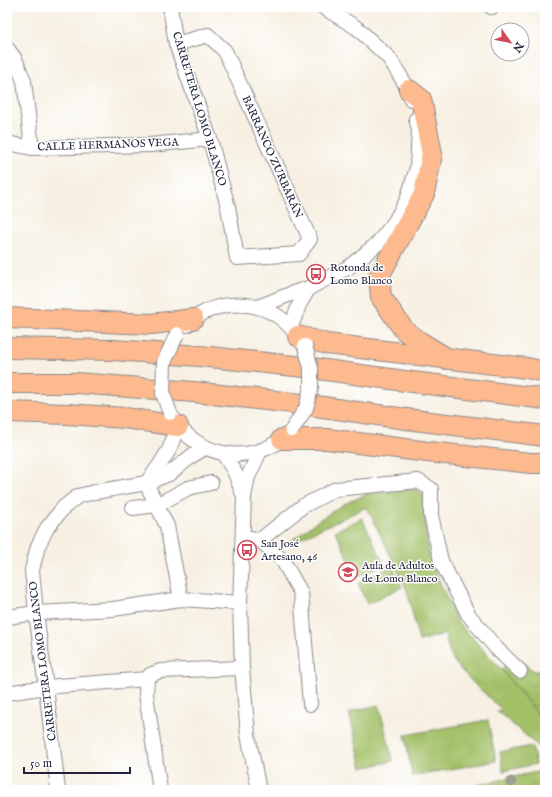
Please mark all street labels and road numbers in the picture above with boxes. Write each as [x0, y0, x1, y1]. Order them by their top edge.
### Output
street label: CARRETERA LOMO BLANCO [169, 30, 229, 188]
street label: BARRANCO ZURBARÁN [239, 93, 306, 221]
street label: CALLE HERMANOS VEGA [37, 136, 180, 154]
street label: CARRETERA LOMO BLANCO [26, 580, 60, 742]

